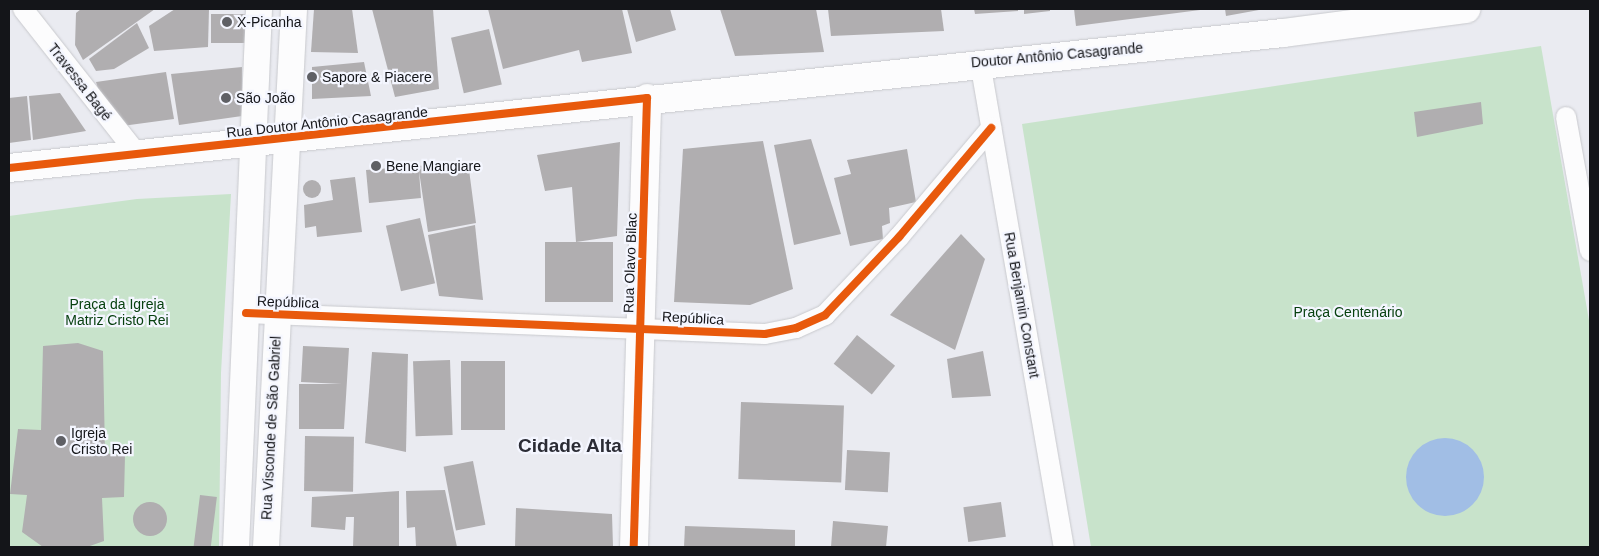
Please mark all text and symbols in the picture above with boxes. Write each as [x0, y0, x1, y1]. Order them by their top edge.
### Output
place label: X-Picanha [237, 14, 302, 30]
marker: X-Picanha [221, 16, 233, 28]
street label: Doutor Antônio Casagrande [970, 39, 1144, 71]
street label: Travessa Bagé [45, 40, 115, 124]
place label: Sapore & Piacere [322, 69, 432, 85]
marker: Sapore & Piacere [306, 71, 318, 83]
place label: São João [236, 90, 295, 106]
marker: São João [220, 92, 232, 104]
street label: Rua Doutor Antônio Casagrande [225, 103, 429, 141]
place label: Bene Mangiare [386, 158, 481, 174]
marker: Bene Mangiare [370, 160, 382, 172]
street label: Rua Olavo Bilac [620, 213, 640, 313]
street label: Rua Benjamin Constant [1001, 231, 1043, 379]
street label: República [257, 293, 319, 311]
park label: Praça da Igreja Matriz Cristo Rei [65, 296, 169, 328]
park label: Praça Centenário [1294, 304, 1402, 320]
street label: República [661, 308, 725, 328]
street label: Rua Visconde de São Gabriel [258, 336, 284, 520]
place label: Igreja Cristo Rei [71, 425, 132, 458]
marker: Igreja Cristo Rei [55, 435, 67, 447]
district label: Cidade Alta [518, 435, 622, 457]

